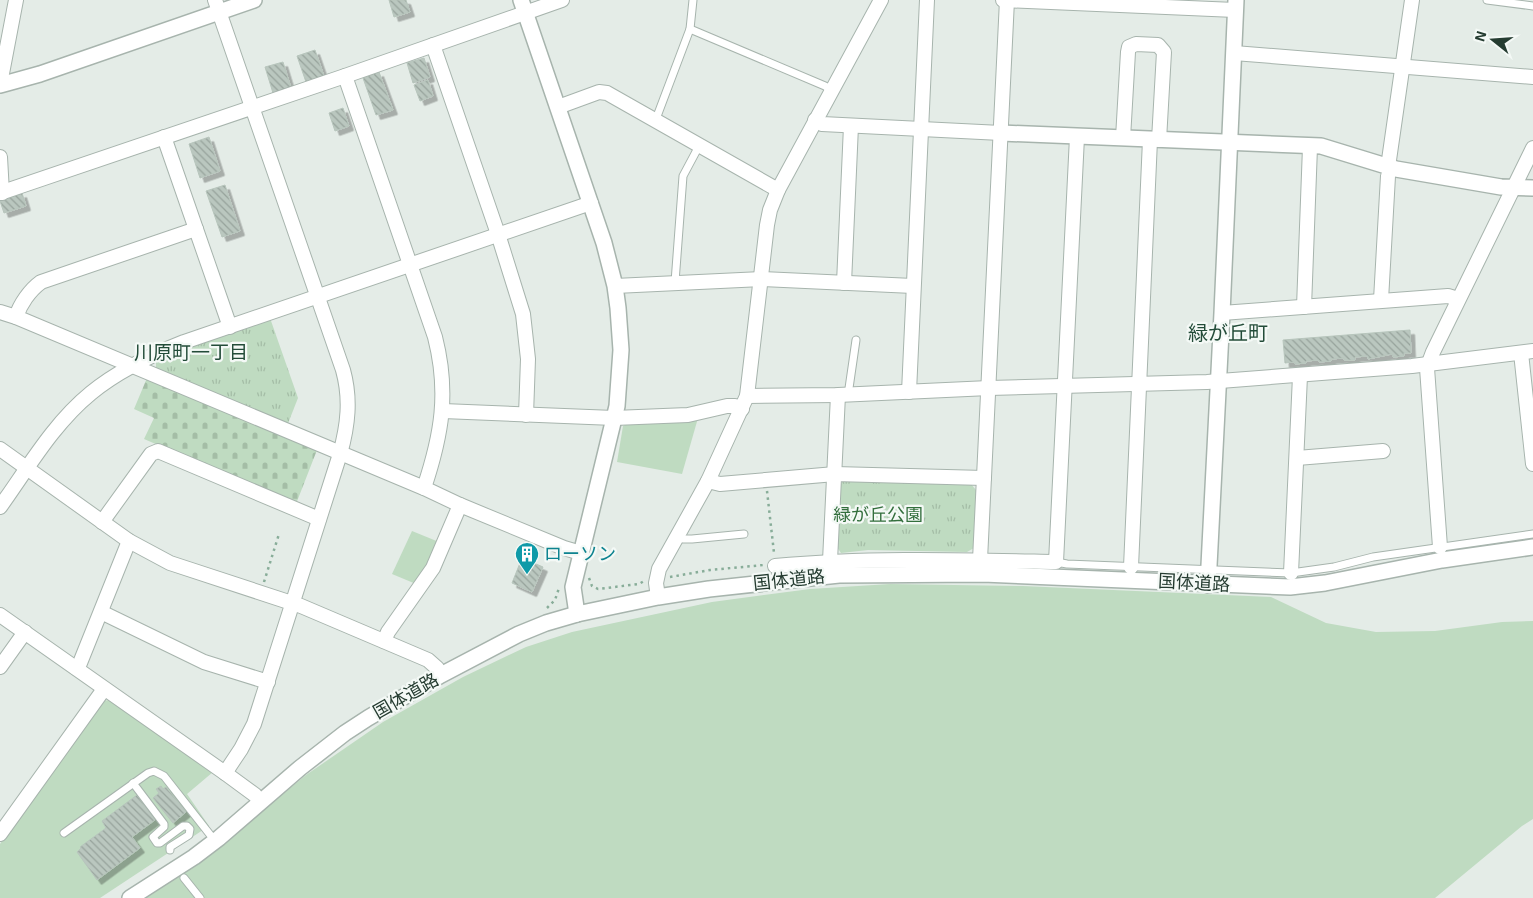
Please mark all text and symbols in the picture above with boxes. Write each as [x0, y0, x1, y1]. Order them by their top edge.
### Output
north arrow [1468, 15, 1518, 65]
text: N [1470, 29, 1490, 43]
district label: 緑が丘町 [1188, 320, 1268, 344]
district label: 川原町一丁目 [134, 340, 248, 363]
park label: 緑が丘公園 [833, 503, 923, 525]
building icon: ローソン [514, 541, 540, 575]
place label: ローソン [544, 542, 616, 564]
street label: 国体道路 [752, 564, 826, 594]
street label: 国体道路 [1158, 569, 1231, 595]
street label: 国体道路 [369, 668, 442, 723]

